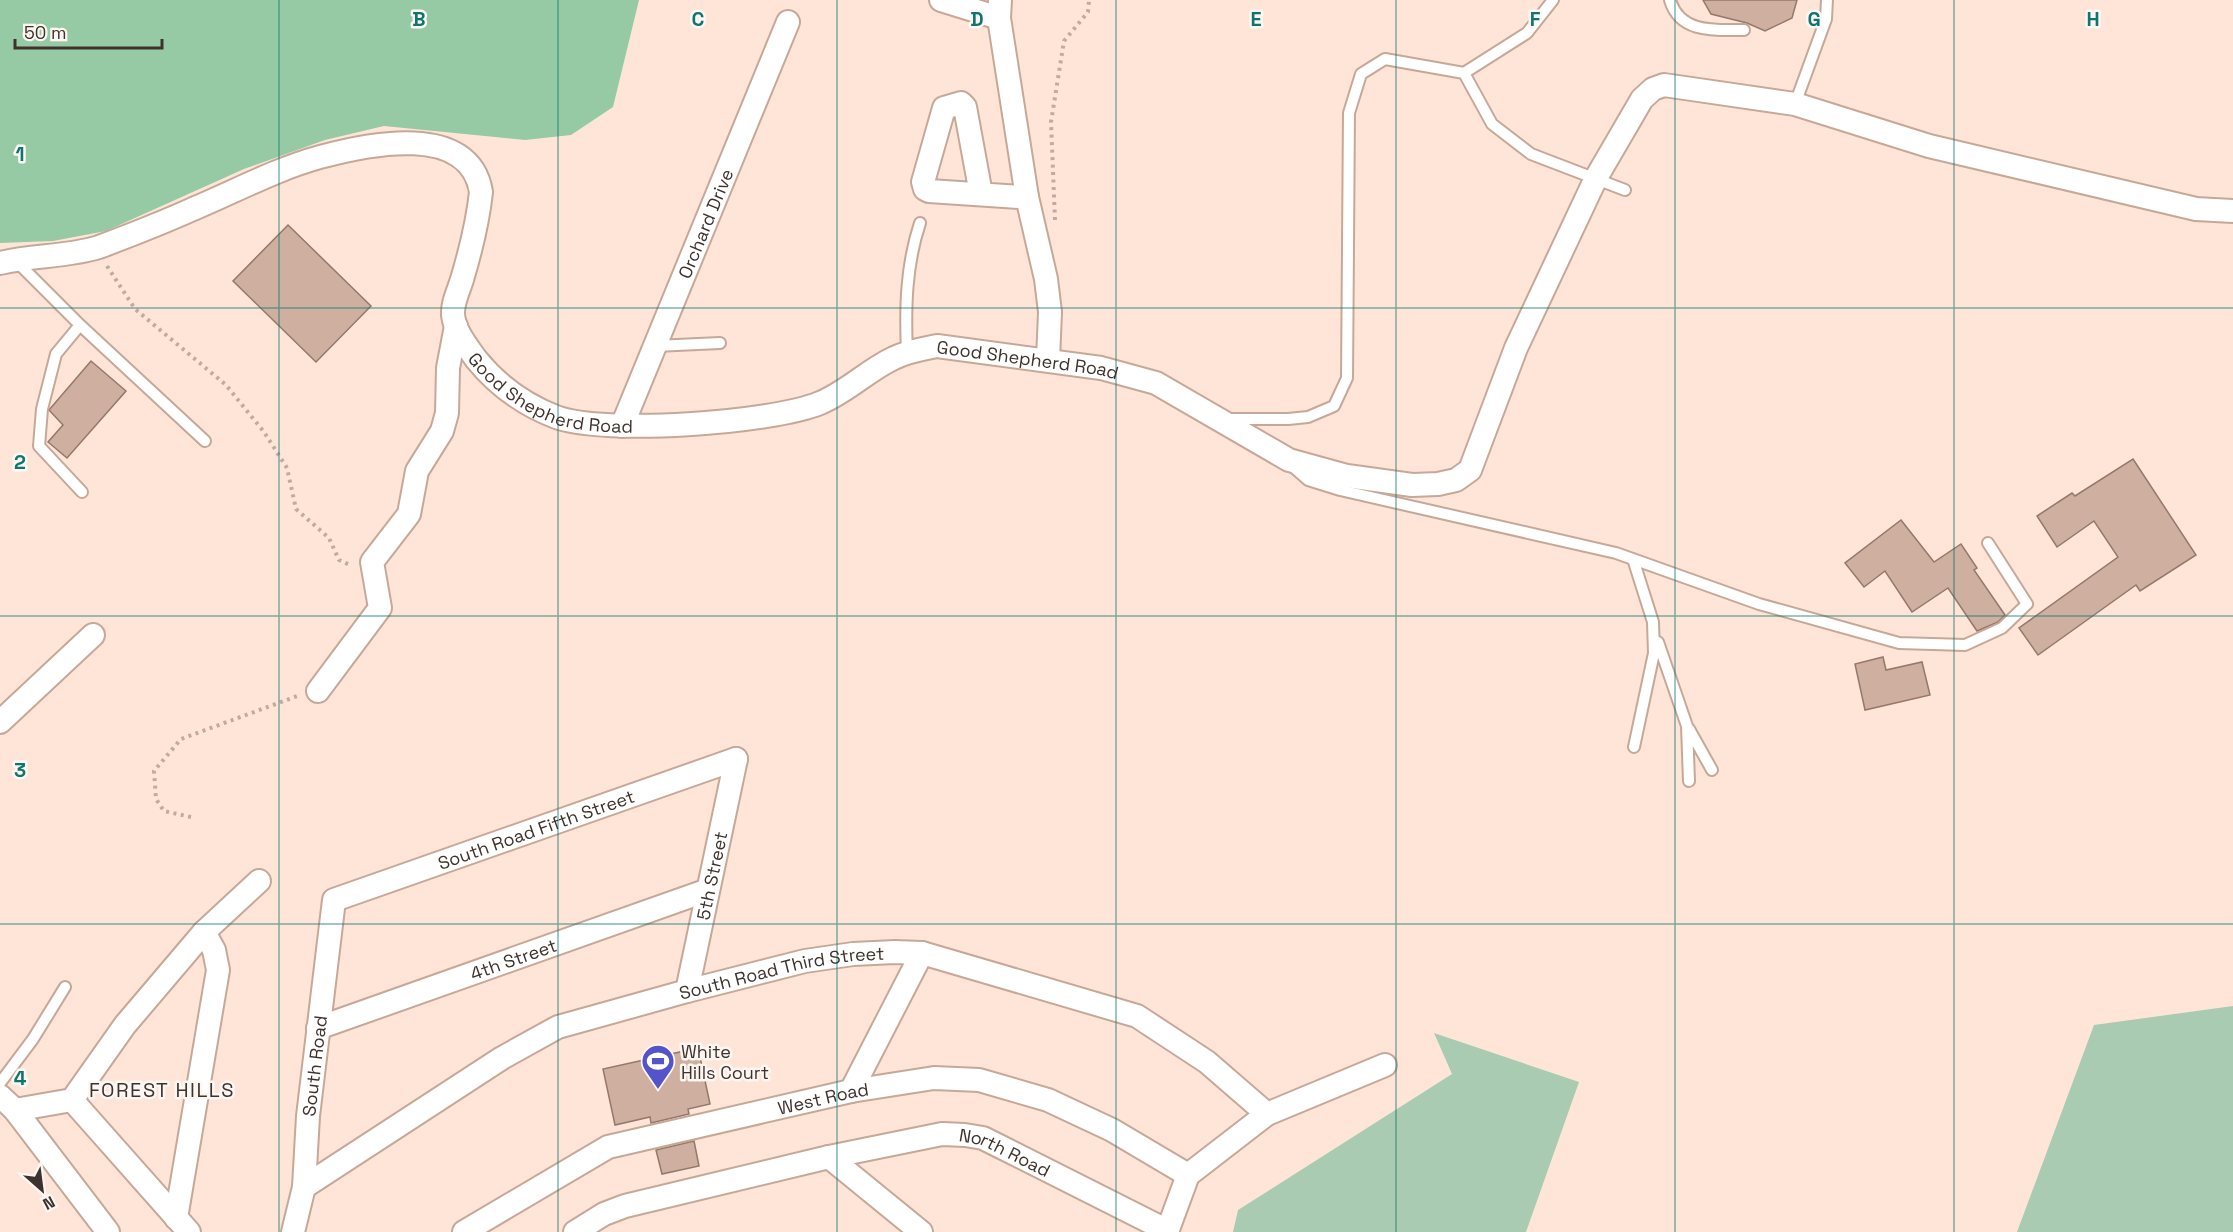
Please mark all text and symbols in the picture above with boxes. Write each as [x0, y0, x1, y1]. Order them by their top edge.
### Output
text: B [412, 6, 426, 32]
text: C [692, 6, 705, 32]
text: D [970, 6, 984, 32]
text: E [1250, 6, 1262, 32]
text: F [1530, 6, 1541, 32]
text: G [1807, 6, 1821, 32]
text: H [2086, 6, 2100, 32]
scale bar [15, 12, 162, 50]
text: 50 m [24, 21, 66, 44]
text: 1 [15, 141, 25, 167]
street label: Orchard Drive [672, 165, 738, 282]
street label: Good Shepherd Road [936, 335, 1121, 384]
street label: Good Shepherd Road [464, 347, 633, 437]
text: 2 [14, 449, 26, 475]
text: 3 [14, 757, 26, 783]
street label: South Road Fifth Street [435, 784, 637, 874]
street label: 5th Street [691, 829, 732, 922]
street label: 4th Street [467, 933, 560, 985]
street label: South Road Third Street [676, 941, 885, 1004]
street label: South Road [297, 1014, 332, 1117]
place label: White Hills Court [681, 1040, 769, 1084]
sports icon: White Hills Court [640, 1043, 676, 1090]
text: 4 [14, 1065, 27, 1091]
district label: FOREST HILLS [89, 1077, 235, 1103]
street label: West Road [775, 1077, 870, 1119]
street label: North Road [957, 1123, 1054, 1181]
north arrow [12, 1160, 72, 1220]
text: N [39, 1191, 58, 1215]

